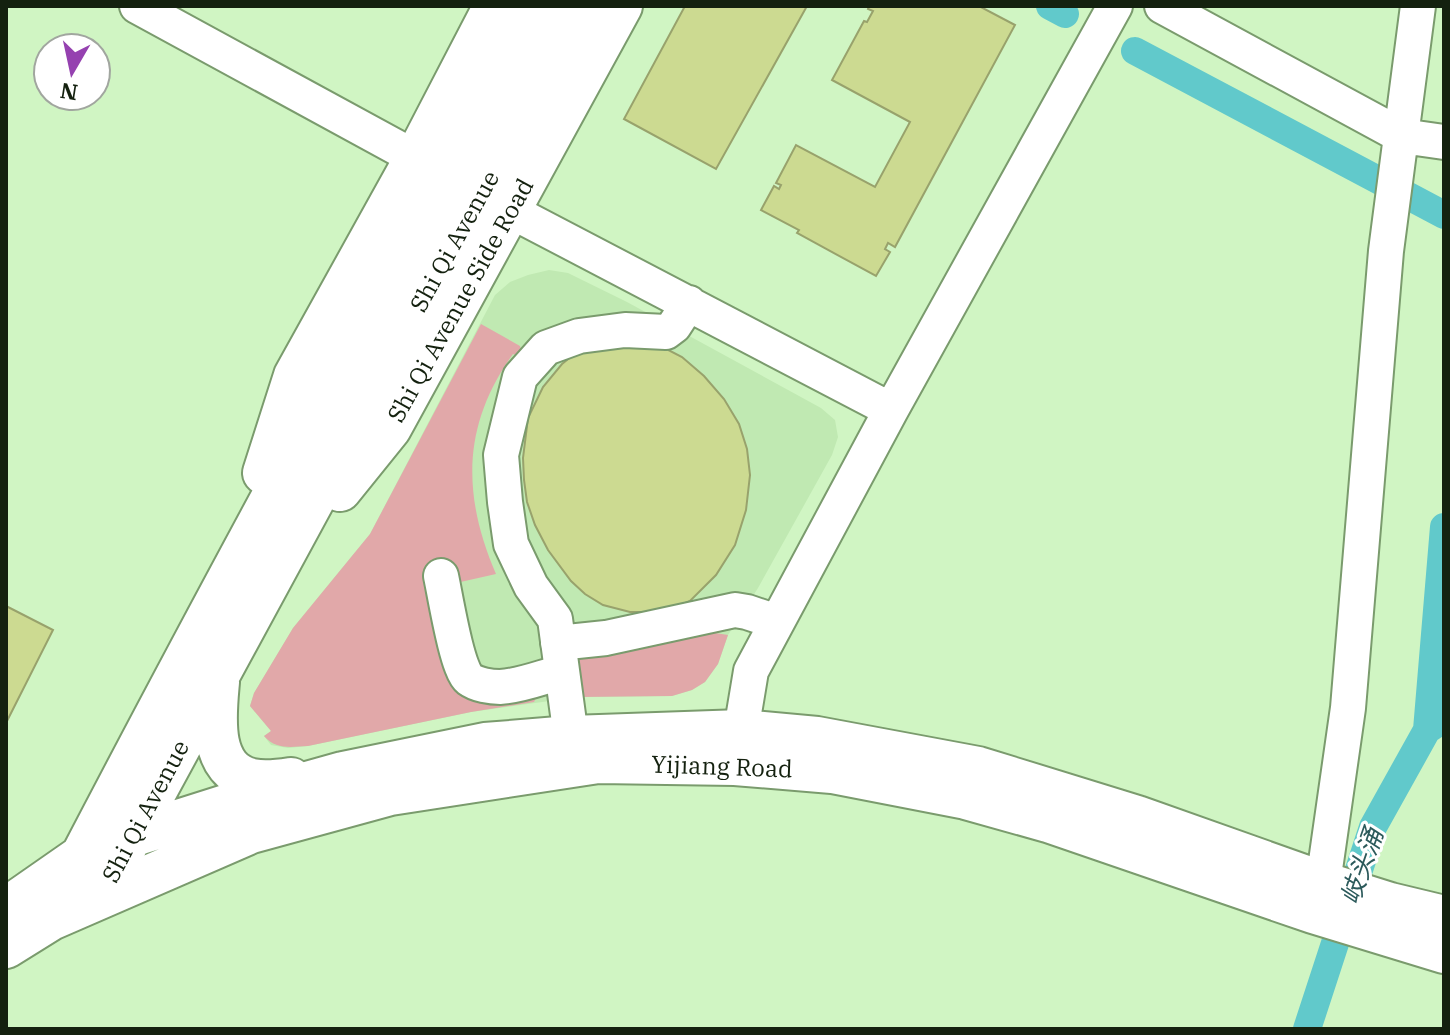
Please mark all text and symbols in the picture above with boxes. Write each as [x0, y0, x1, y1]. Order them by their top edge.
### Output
north arrow [32, 32, 112, 112]
text: N [58, 77, 80, 108]
street label: Shi Qi Avenue [402, 165, 506, 317]
street label: Shi Qi Avenue Side Road [379, 172, 541, 428]
street label: Shi Qi Avenue [94, 734, 196, 888]
street label: Yijiang Road [651, 748, 793, 784]
water label: 岐头涌 [1332, 821, 1391, 908]

